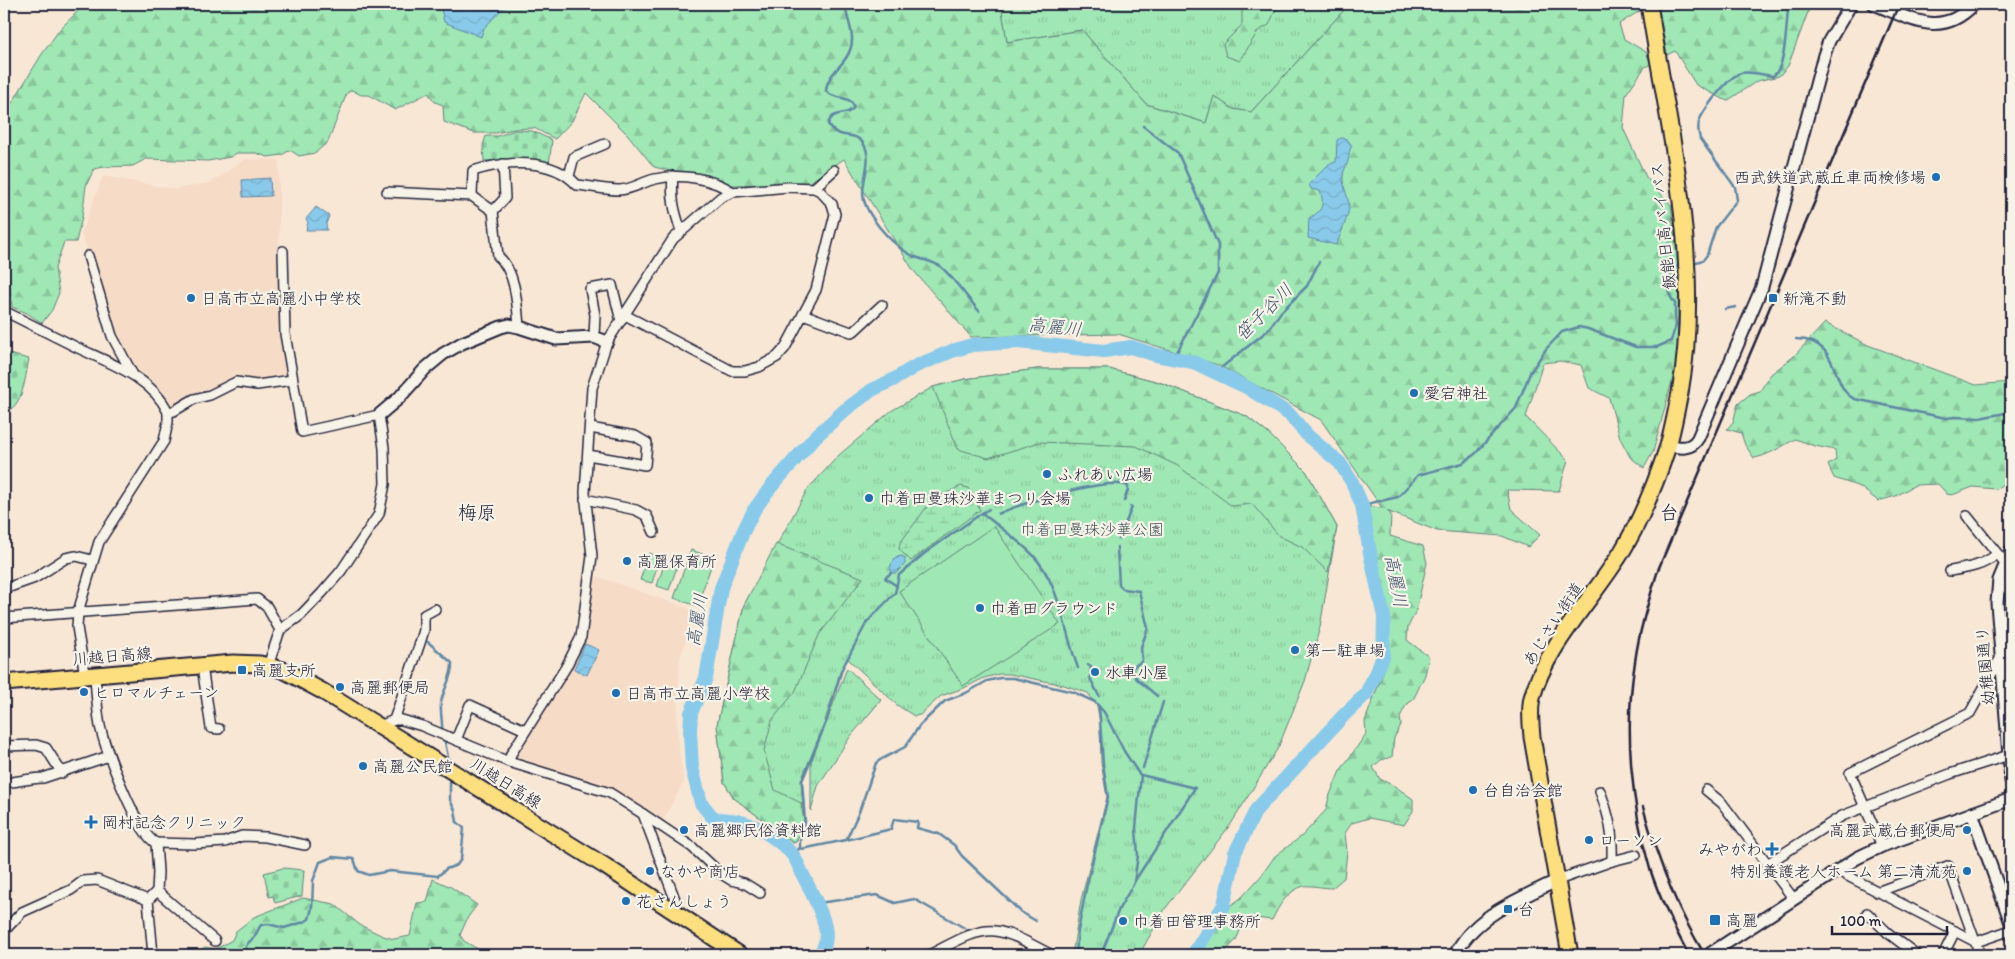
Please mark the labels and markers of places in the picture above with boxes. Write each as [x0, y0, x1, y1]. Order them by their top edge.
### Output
place label: 西武鉄道武蔵丘車両検修場 [1734, 168, 1926, 187]
marker: 西武鉄道武蔵丘車両検修場 [1930, 171, 1942, 183]
place label: 日高市立高麗小中学校 [201, 289, 361, 308]
place label: 新滝不動 [1783, 289, 1847, 308]
marker: 日高市立高麗小中学校 [185, 292, 197, 304]
marker: 新滝不動 [1767, 292, 1779, 304]
place label: 愛宕神社 [1424, 384, 1488, 403]
marker: 愛宕神社 [1408, 387, 1420, 399]
place label: ふれあい広場 [1057, 465, 1153, 484]
marker: ふれあい広場 [1041, 468, 1053, 480]
place label: 巾着田曼珠沙華まつり会場 [879, 489, 1071, 508]
marker: 巾着田曼珠沙華まつり会場 [863, 492, 875, 504]
place label: 高麗保育所 [637, 552, 717, 571]
marker: 高麗保育所 [621, 555, 633, 567]
place label: 巾着田グラウンド [990, 599, 1118, 618]
marker: 巾着田グラウンド [974, 602, 986, 614]
place label: 第一駐車場 [1305, 641, 1385, 660]
marker: 第一駐車場 [1289, 644, 1301, 656]
place label: 高麗支所 [252, 661, 316, 680]
place label: 水車小屋 [1105, 663, 1169, 682]
marker: 高麗支所 [236, 664, 248, 676]
marker: 水車小屋 [1089, 666, 1101, 678]
place label: 高麗郵便局 [350, 678, 430, 697]
marker: 高麗郵便局 [334, 681, 346, 693]
place label: ヒロマルチェーン [94, 683, 219, 702]
place label: 日高市立高麗小学校 [626, 684, 770, 703]
marker: ヒロマルチェーン [78, 686, 90, 698]
marker: 日高市立高麗小学校 [610, 687, 622, 699]
place label: 高麗公民館 [373, 757, 453, 776]
marker: 高麗公民館 [357, 760, 369, 772]
place label: 台自治会館 [1483, 781, 1563, 800]
marker: 台自治会館 [1467, 784, 1479, 796]
place label: 岡村記念クリニック [102, 813, 246, 832]
marker: 岡村記念クリニック [84, 815, 98, 829]
place label: 高麗郷民俗資料館 [694, 821, 822, 840]
place label: 高麗武蔵台郵便局 [1829, 821, 1957, 840]
marker: 高麗郷民俗資料館 [678, 824, 690, 836]
marker: 高麗武蔵台郵便局 [1961, 824, 1973, 836]
place label: ローソン [1599, 831, 1663, 850]
marker: ローソン [1583, 834, 1595, 846]
place label: みやがわ [1698, 840, 1762, 859]
marker: みやがわ [1766, 843, 1778, 855]
place label: なかや商店 [660, 862, 740, 881]
place label: 特別養護老人ホーム 第二清流苑 [1730, 862, 1957, 881]
marker: なかや商店 [644, 865, 656, 877]
marker: 特別養護老人ホーム 第二清流苑 [1961, 865, 1973, 877]
place label: 花さんしょう [636, 892, 732, 911]
marker: 花さんしょう [620, 895, 632, 907]
place label: 台 [1518, 900, 1534, 919]
marker: 台 [1502, 903, 1514, 915]
place label: 高麗 [1726, 911, 1758, 930]
place label: 巾着田管理事務所 [1133, 912, 1261, 931]
marker: 高麗 [1708, 913, 1722, 927]
marker: 巾着田管理事務所 [1117, 915, 1129, 927]

